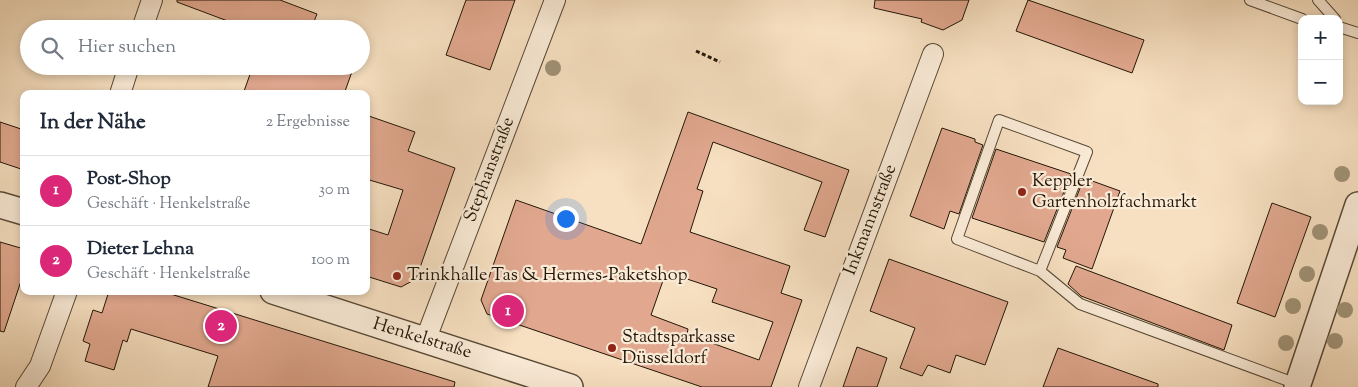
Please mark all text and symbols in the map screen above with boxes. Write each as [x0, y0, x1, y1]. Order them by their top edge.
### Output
map controls [1298, 15, 1343, 105]
button: + [1298, 15, 1343, 60]
search box [20, 20, 370, 75]
icon: search [38, 34, 66, 62]
text: Hier suchen [78, 34, 176, 61]
button: − [1298, 60, 1343, 105]
text: In der Nähe [40, 108, 146, 138]
text: 2 Ergebnisse [266, 111, 350, 134]
street label: Stephanstraße [458, 114, 522, 226]
street label: Inkmannstraße [838, 161, 904, 279]
text: Post-Shop [87, 166, 171, 193]
place label: Keppler Gartenholzfachmarkt [1032, 169, 1197, 216]
text: 1 [53, 179, 59, 202]
text: 30 m [319, 179, 350, 202]
marker: Keppler Gartenholzfachmarkt [1016, 186, 1028, 198]
text: Geschäft · Henkelstraße [87, 193, 250, 216]
your location [553, 206, 579, 232]
text: Dieter Lehna [87, 236, 194, 263]
text: 2 [52, 249, 60, 272]
text: 100 m [311, 249, 350, 272]
text: Geschäft · Henkelstraße [87, 263, 250, 286]
place label: Trinkhalle Tas & Hermes-Paketshop [407, 263, 687, 289]
marker: Trinkhalle Tas & Hermes-Paketshop [391, 270, 403, 282]
pin: 1 [492, 292, 524, 330]
pin: 2 [205, 307, 237, 345]
street label: Henkelstraße [369, 312, 475, 366]
place label: Stadtsparkasse Düsseldorf [622, 325, 736, 372]
marker: Stadtsparkasse Düsseldorf [606, 342, 618, 354]

